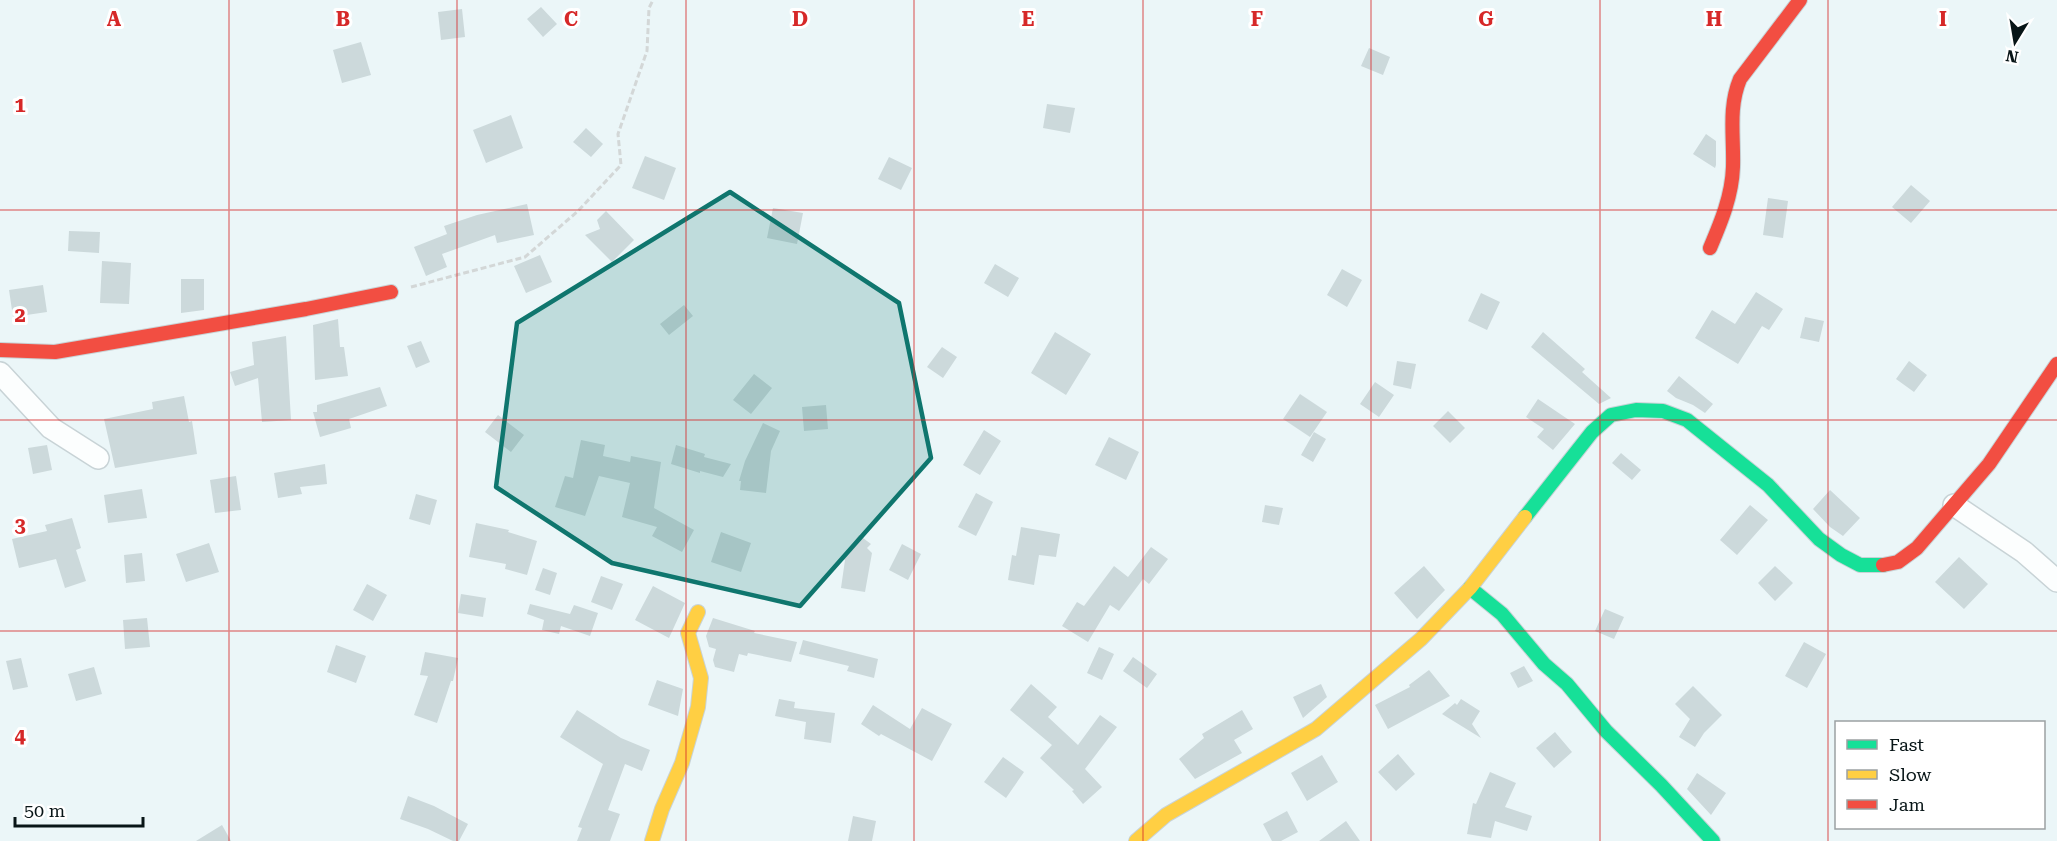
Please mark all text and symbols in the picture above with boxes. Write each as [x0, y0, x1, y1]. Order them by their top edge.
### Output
text: A [107, 7, 122, 31]
text: B [336, 7, 350, 31]
text: C [564, 7, 578, 31]
text: D [792, 7, 808, 31]
text: E [1022, 7, 1035, 31]
text: F [1251, 7, 1263, 31]
text: G [1478, 7, 1494, 31]
text: H [1706, 7, 1722, 31]
text: I [1939, 7, 1947, 31]
north arrow [1985, 12, 2045, 72]
text: N [2004, 46, 2020, 67]
text: 1 [14, 93, 26, 117]
text: 2 [14, 303, 26, 327]
text: 3 [14, 513, 26, 537]
legend [1835, 721, 2045, 829]
text: 4 [14, 724, 26, 748]
text: Fast [1889, 734, 1924, 755]
text: Slow [1889, 764, 1931, 785]
scale bar [15, 790, 142, 828]
text: Jam [1889, 794, 1925, 815]
text: 50 m [24, 800, 65, 821]

